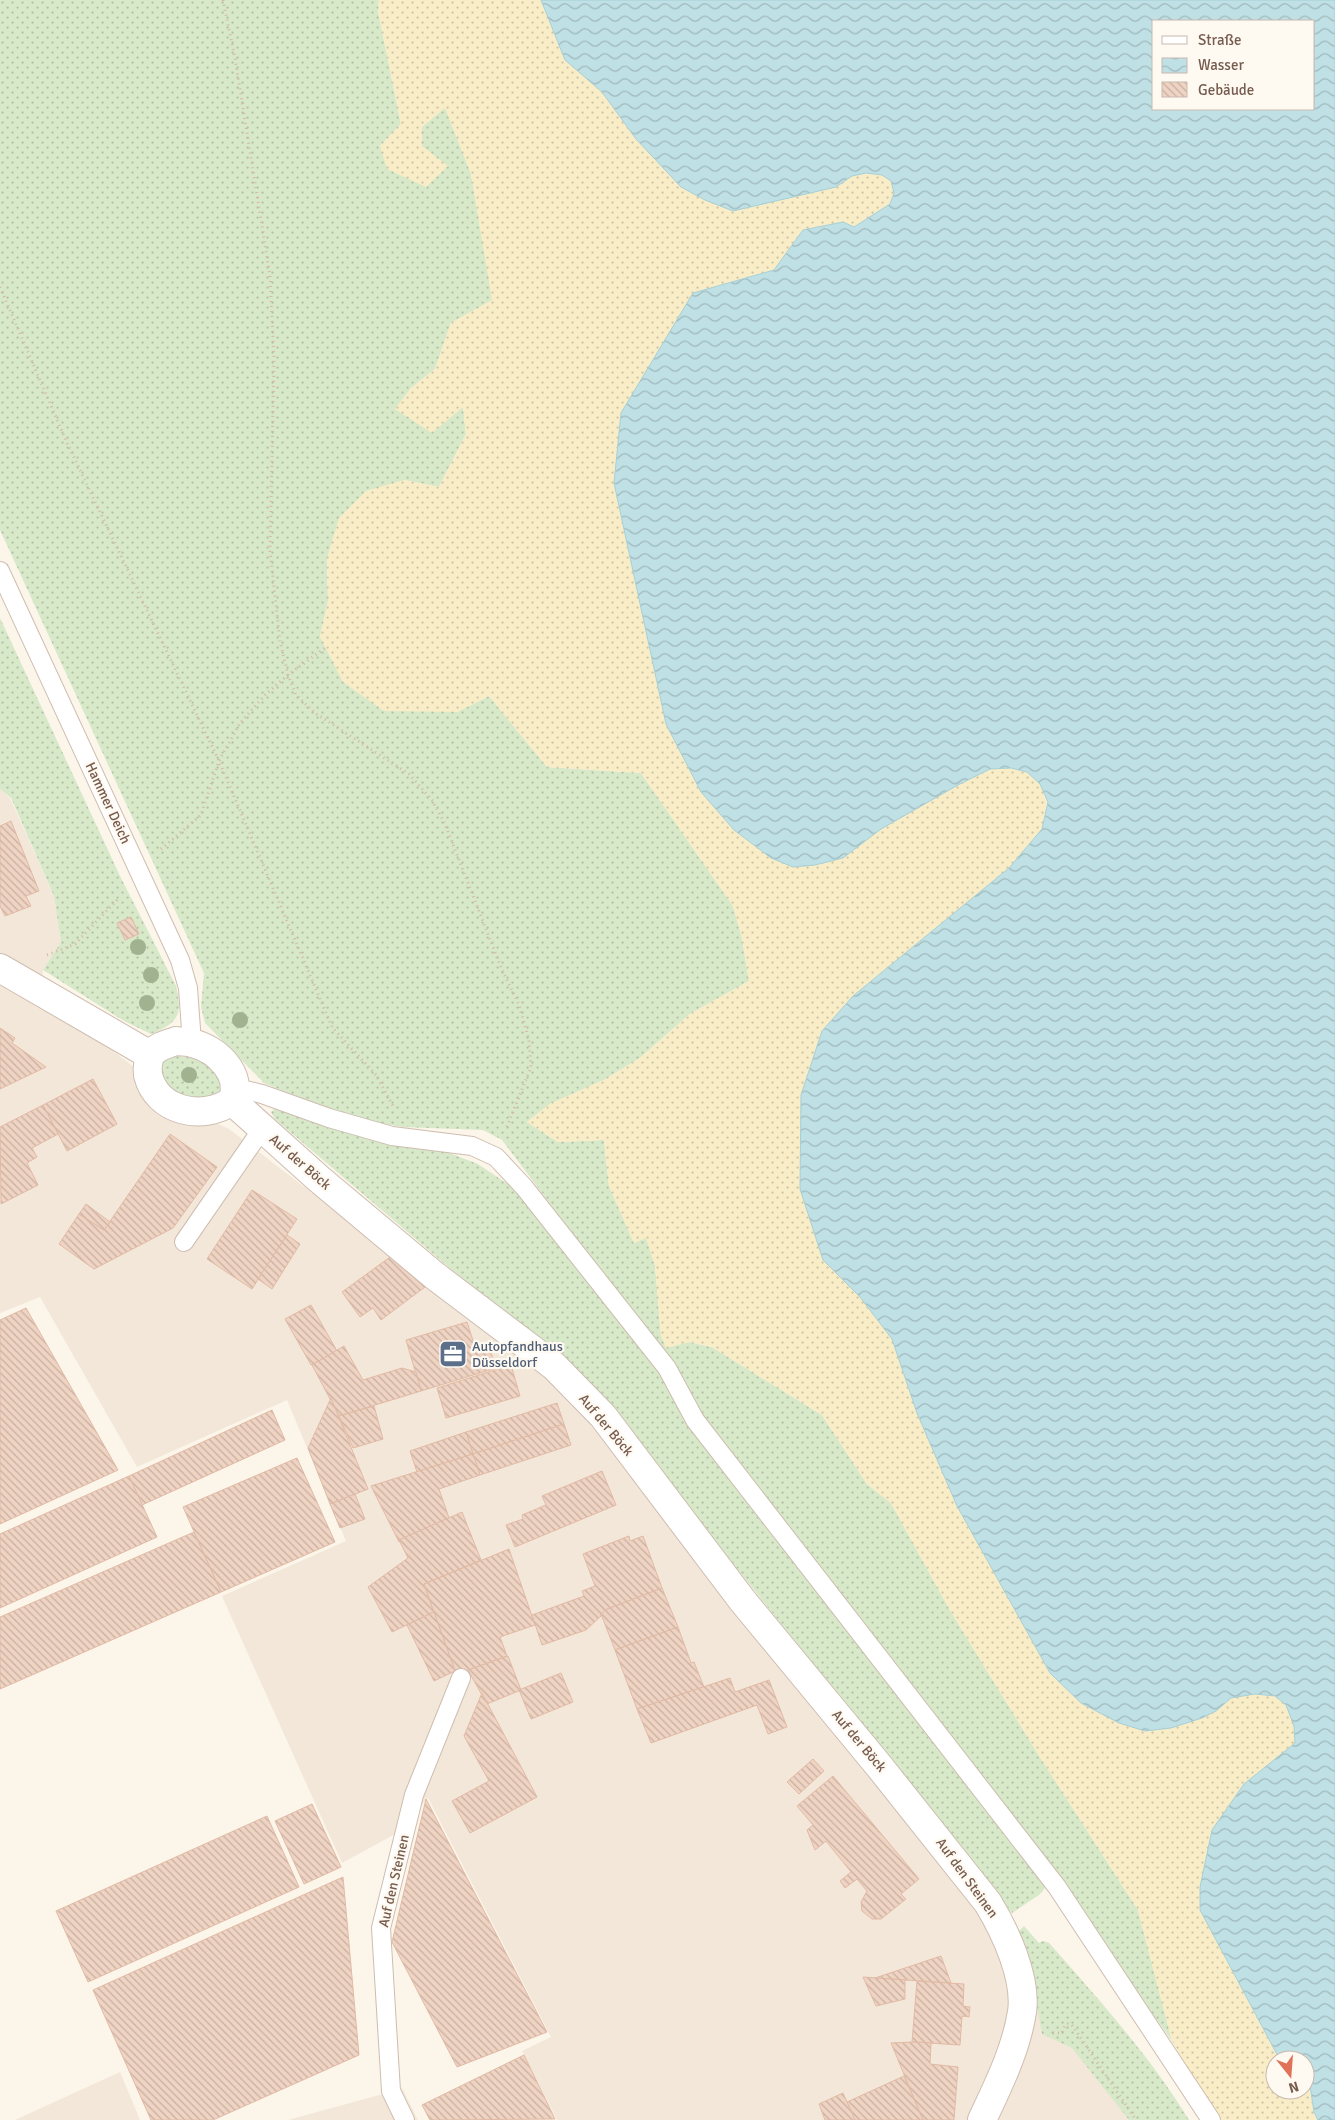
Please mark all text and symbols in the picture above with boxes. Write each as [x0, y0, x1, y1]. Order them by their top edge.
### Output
legend [1152, 20, 1315, 110]
text: Straße [1198, 31, 1242, 49]
text: Wasser [1198, 56, 1244, 74]
text: Gebäude [1198, 81, 1254, 99]
street label: Hammer Deich [82, 759, 134, 847]
street label: Auf der Böck [266, 1131, 334, 1193]
place label: Autopfandhaus Düsseldorf [472, 1338, 563, 1371]
office icon: Autopfandhaus Düsseldorf [438, 1339, 468, 1369]
street label: Auf der Böck [575, 1390, 637, 1460]
street label: Auf der Böck [828, 1706, 890, 1776]
street label: Auf den Steinen [375, 1833, 413, 1929]
street label: Auf den Steinen [932, 1835, 1002, 1921]
north arrow [1265, 2050, 1315, 2100]
text: N [1287, 2077, 1301, 2097]

